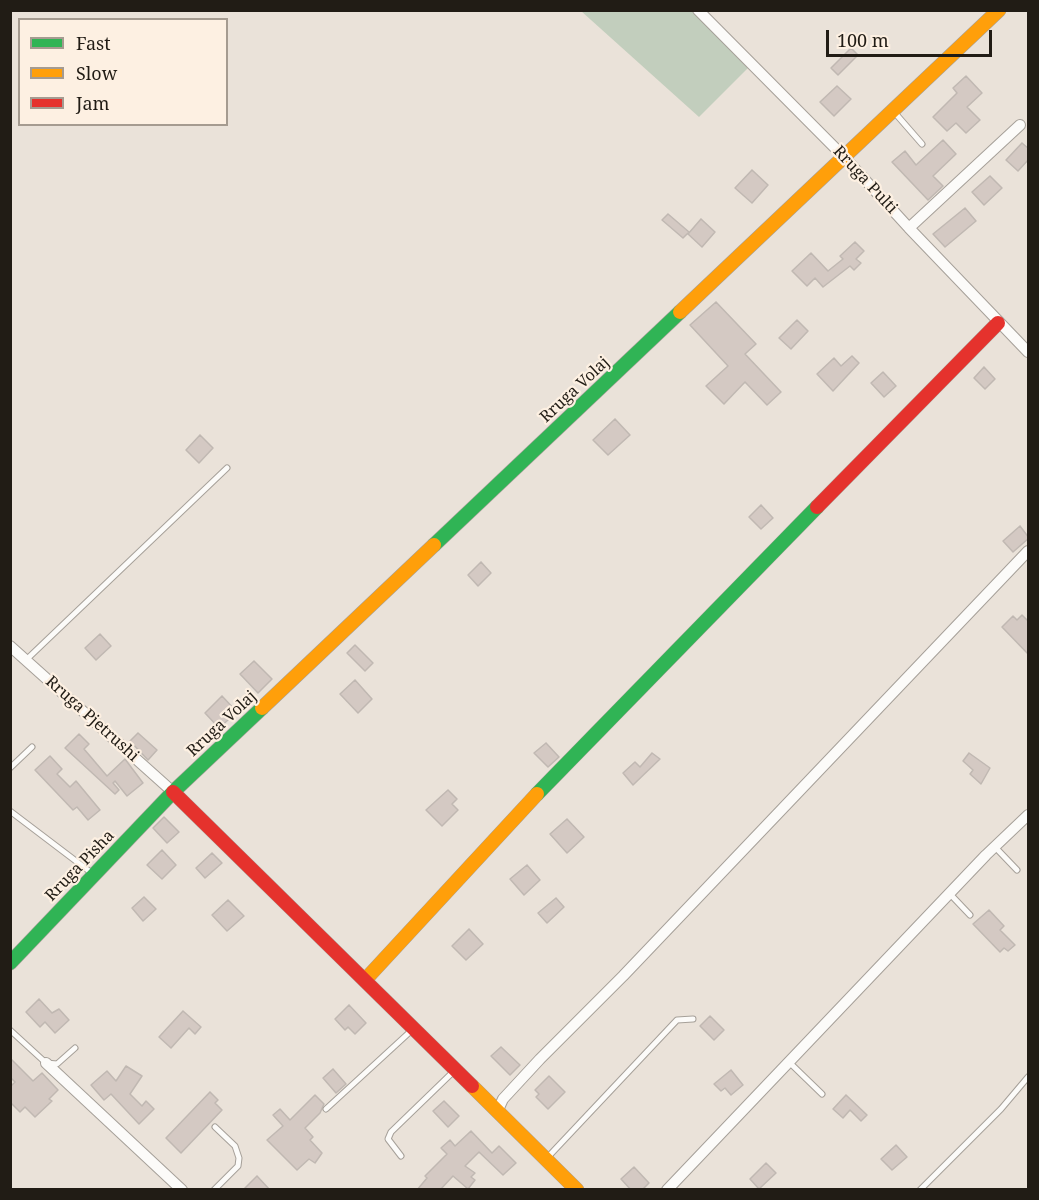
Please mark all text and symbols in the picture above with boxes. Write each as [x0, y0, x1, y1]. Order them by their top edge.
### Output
legend [18, 18, 228, 126]
scale bar [829, 18, 996, 56]
text: 100 m [837, 28, 889, 52]
text: Fast [76, 31, 111, 55]
text: Slow [76, 61, 117, 85]
text: Jam [76, 91, 110, 115]
street label: Rruga Pulti [829, 142, 901, 218]
street label: Rruga Volaj [536, 353, 614, 427]
street label: Rruga Pjetrushi [41, 672, 143, 766]
street label: Rruga Volaj [183, 687, 261, 761]
street label: Rruga Pisha [41, 827, 119, 905]

